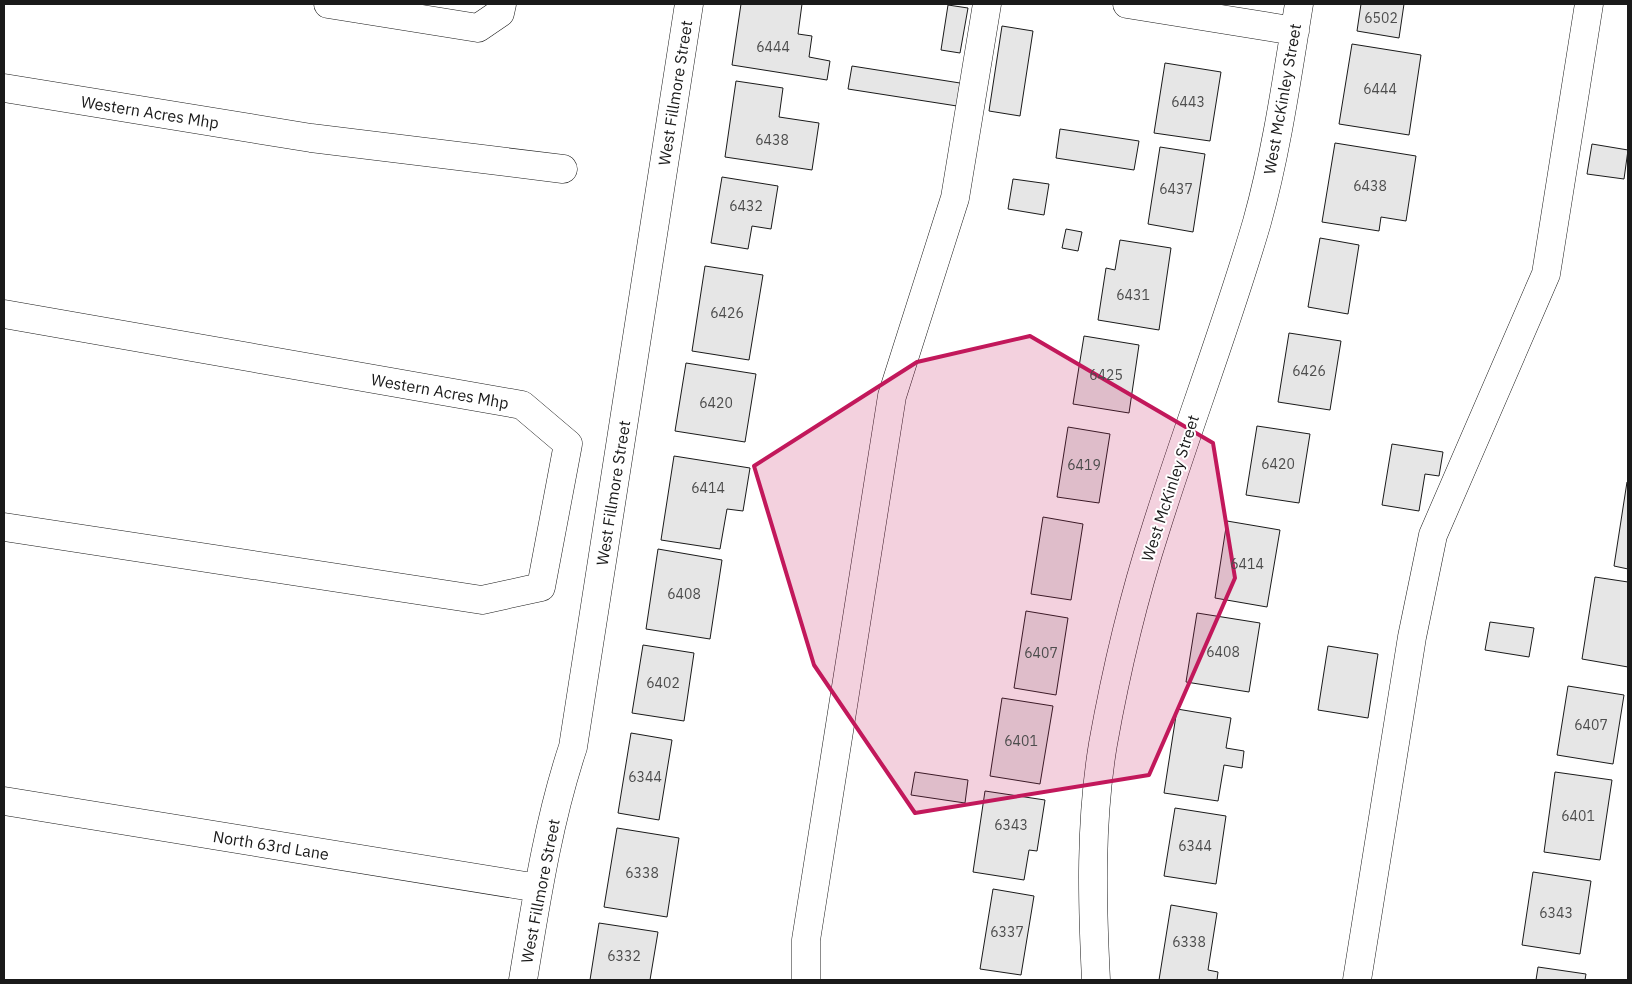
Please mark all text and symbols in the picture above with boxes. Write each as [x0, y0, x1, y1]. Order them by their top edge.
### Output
house number: 6502 [1364, 9, 1398, 27]
street label: West Fillmore Street [654, 19, 696, 167]
street label: West McKinley Street [1259, 22, 1305, 176]
house number: 6444 [756, 38, 790, 56]
house number: 6444 [1363, 80, 1397, 98]
street label: Western Acres Mhp [80, 91, 220, 133]
house number: 6443 [1171, 93, 1205, 111]
house number: 6438 [755, 131, 789, 149]
house number: 6438 [1353, 177, 1387, 195]
house number: 6437 [1159, 180, 1193, 198]
house number: 6432 [729, 197, 763, 215]
house number: 6431 [1116, 286, 1150, 304]
house number: 6426 [710, 304, 744, 322]
house number: 6426 [1292, 362, 1326, 380]
house number: 6425 [1089, 366, 1123, 384]
street label: Western Acres Mhp [370, 369, 510, 413]
house number: 6420 [699, 394, 733, 412]
street label: West McKinley Street [1137, 412, 1203, 564]
street label: West Fillmore Street [592, 419, 634, 567]
house number: 6420 [1261, 455, 1295, 473]
house number: 6419 [1067, 456, 1101, 474]
house number: 6414 [691, 479, 725, 497]
house number: 6414 [1230, 555, 1264, 573]
house number: 6408 [667, 585, 701, 603]
house number: 6408 [1206, 643, 1240, 661]
house number: 6407 [1024, 644, 1058, 662]
house number: 6402 [646, 674, 680, 692]
house number: 6407 [1574, 716, 1608, 734]
house number: 6401 [1004, 732, 1038, 750]
house number: 6344 [628, 768, 662, 786]
house number: 6401 [1561, 807, 1595, 825]
house number: 6343 [994, 816, 1028, 834]
street label: West Fillmore Street [516, 817, 564, 965]
street label: North 63rd Lane [212, 826, 331, 864]
house number: 6344 [1178, 837, 1212, 855]
house number: 6338 [625, 864, 659, 882]
house number: 6343 [1539, 904, 1573, 922]
house number: 6337 [990, 923, 1024, 941]
house number: 6338 [1172, 933, 1206, 951]
house number: 6332 [607, 947, 641, 965]

